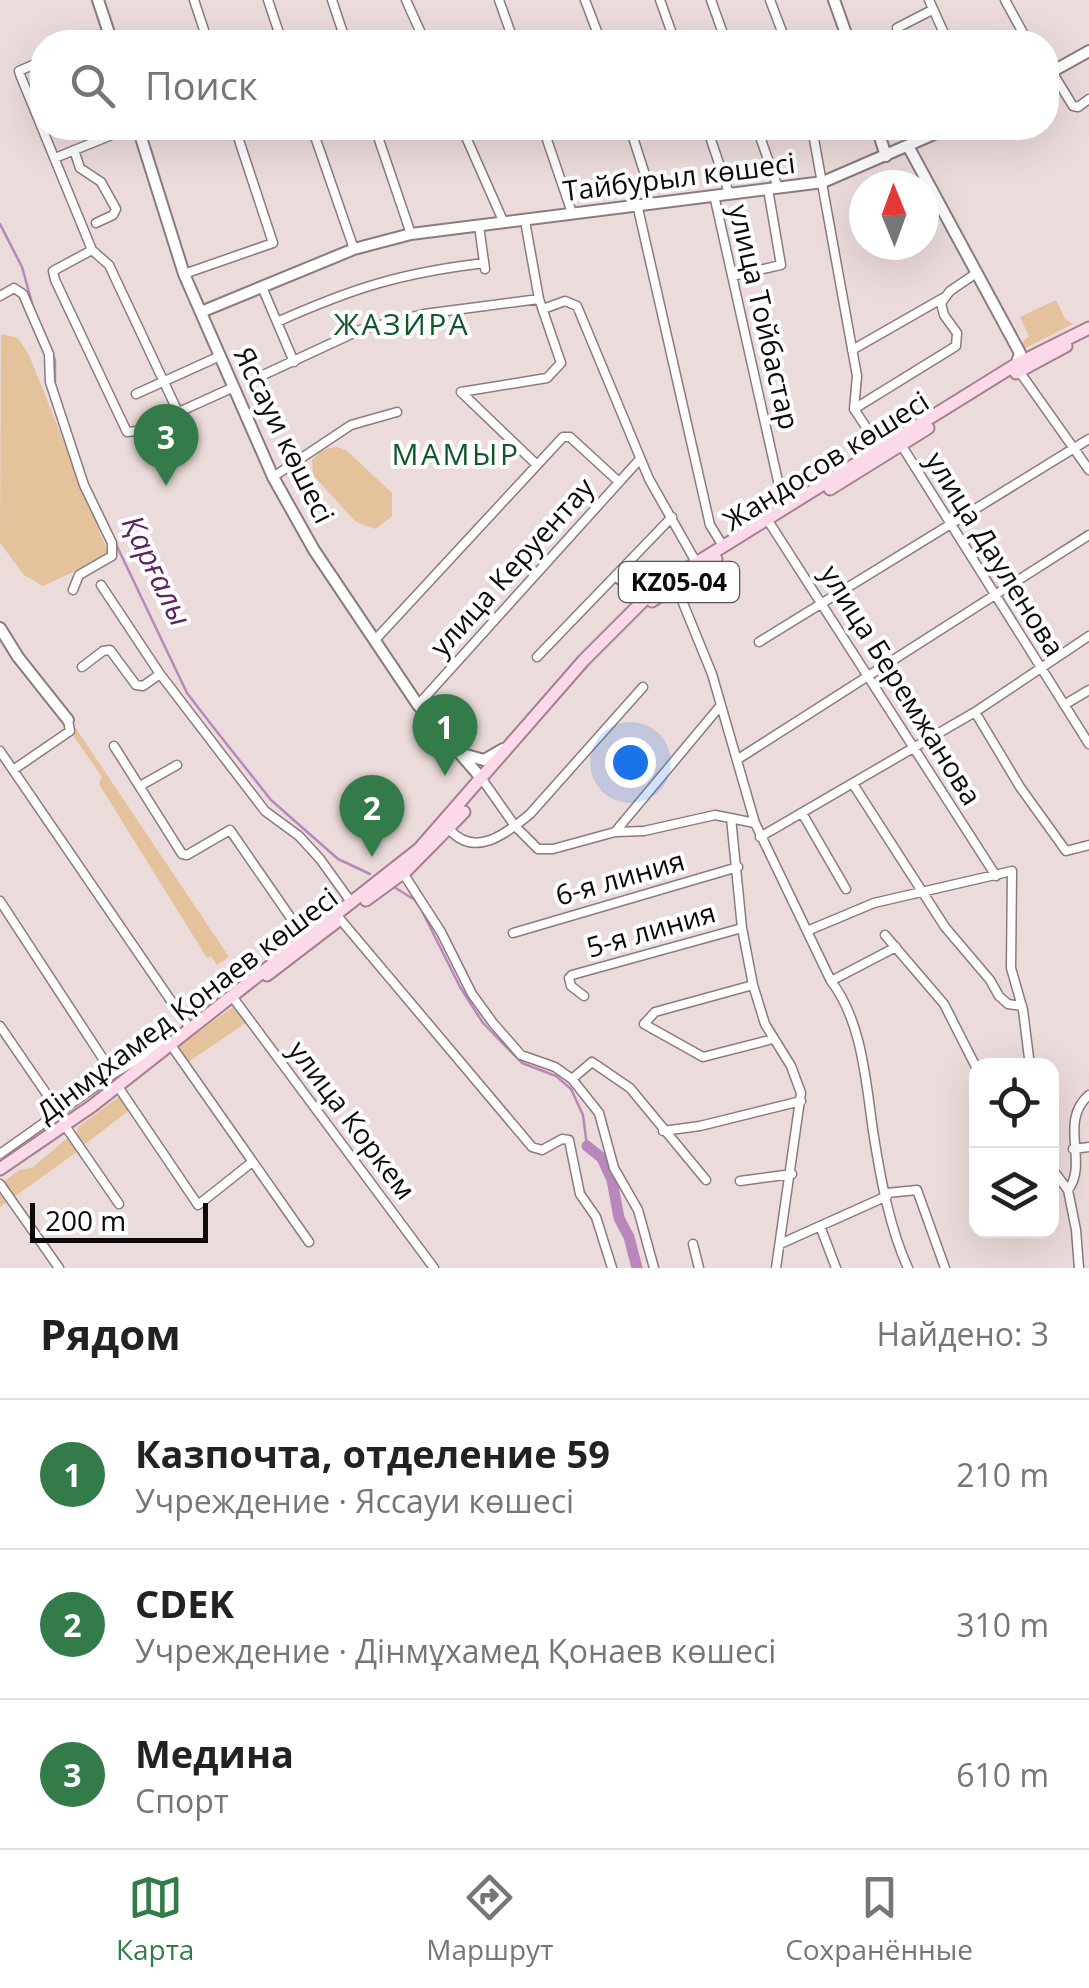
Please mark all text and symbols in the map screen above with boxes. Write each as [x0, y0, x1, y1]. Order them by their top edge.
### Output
search box [30, 30, 1059, 140]
icon: search [65, 58, 120, 113]
text: Поиск [145, 59, 258, 111]
street label: Тайбурыл көшесі [561, 143, 797, 209]
north arrow [849, 170, 939, 260]
street label: улица Тойбастар [721, 201, 809, 433]
district label: ЖАЗИРА [334, 303, 470, 344]
street label: Яссауи көшесі [226, 340, 344, 529]
street label: Жандосов көшесі [715, 382, 936, 539]
pin: 3 [134, 404, 198, 486]
district label: МАМЫР [392, 433, 520, 474]
street label: улица Дауленова [917, 444, 1074, 663]
street label: улица Керуентау [421, 468, 602, 664]
water label: Қарғалы [113, 508, 202, 633]
street label: улица Беремжанова [812, 557, 991, 812]
road number: KZ05-04 [619, 562, 739, 602]
pin: 1 [412, 694, 478, 776]
your location [605, 737, 656, 788]
pin: 2 [340, 774, 404, 857]
street label: 6-я линия [551, 840, 689, 914]
street label: Дінмұхамед Қонаев көшесі [28, 878, 345, 1130]
street label: 5-я линия [582, 892, 720, 966]
street label: улица Коркем [280, 1032, 425, 1207]
map controls [969, 1058, 1059, 1238]
button: locate [969, 1058, 1059, 1148]
button: layers [969, 1148, 1059, 1238]
scale bar [30, 1198, 208, 1242]
text: 200 m [45, 1201, 126, 1239]
text: Рядом [40, 1305, 181, 1362]
text: Найдено: 3 [876, 1312, 1049, 1355]
text: Казпочта, отделение 59 [135, 1427, 610, 1479]
text: 1 [63, 1453, 82, 1496]
text: 210 m [956, 1453, 1049, 1496]
text: Учреждение · Яссауи көшесі [135, 1479, 574, 1522]
text: CDEK [135, 1577, 234, 1629]
text: 2 [63, 1603, 82, 1646]
text: 310 m [956, 1603, 1049, 1646]
text: Учреждение · Дінмұхамед Қонаев көшесі [135, 1629, 776, 1672]
text: Медина [135, 1727, 294, 1779]
text: 3 [63, 1753, 82, 1796]
text: 610 m [956, 1753, 1049, 1796]
text: Спорт [135, 1779, 229, 1822]
tab: Карта [116, 1870, 194, 1968]
tab: Маршрут [426, 1870, 553, 1968]
tab: Сохранённые [785, 1870, 973, 1968]

